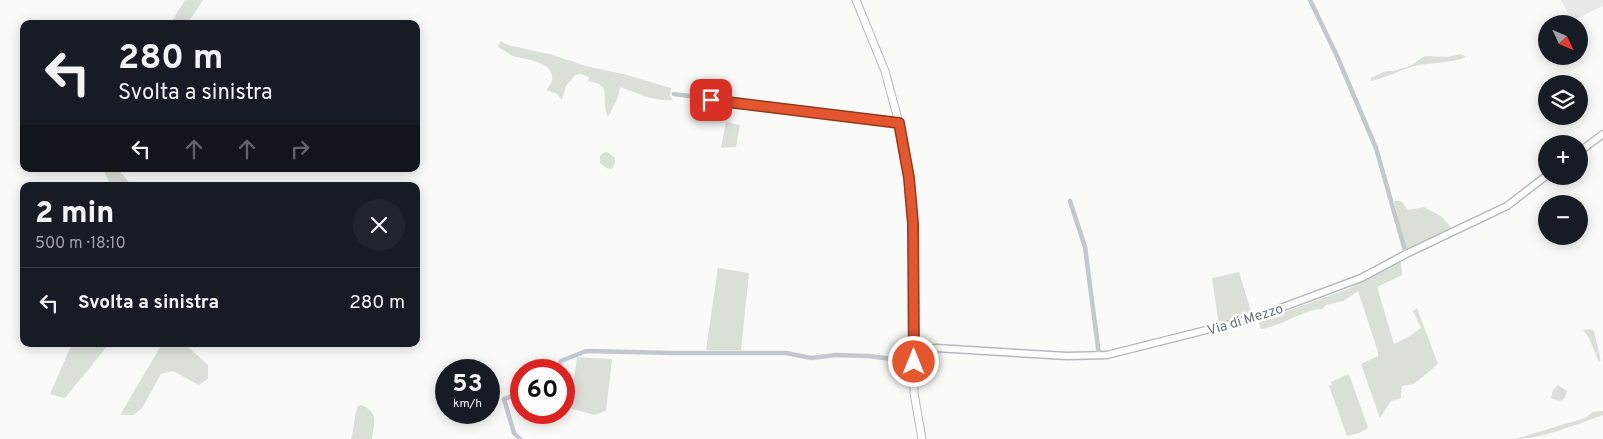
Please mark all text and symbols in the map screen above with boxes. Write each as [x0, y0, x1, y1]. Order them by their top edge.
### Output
north arrow [1538, 15, 1588, 65]
map controls [1538, 15, 1588, 245]
text: 280 m [118, 37, 223, 81]
icon: left [35, 40, 100, 105]
button: layers [1538, 75, 1588, 125]
pin [690, 79, 732, 121]
text: Svolta a sinistra [118, 80, 273, 107]
icon: arrive [697, 86, 725, 114]
icon: left [127, 135, 155, 163]
icon: ahead [180, 135, 208, 163]
icon: ahead [233, 135, 261, 163]
icon: right [286, 135, 314, 163]
button: + [1538, 135, 1588, 185]
button: − [1538, 195, 1588, 245]
text: 2 min [35, 196, 114, 233]
button: close [353, 199, 405, 251]
text: 500 m · 18:10 [35, 234, 126, 254]
icon: left [35, 289, 63, 317]
text: Svolta a sinistra [78, 291, 219, 315]
text: 280 m [349, 291, 405, 315]
street label: Via di Mezzo [1205, 301, 1286, 340]
position arrow [887, 335, 939, 387]
speed limit sign: 60 [510, 359, 575, 424]
text: 53 [452, 369, 483, 401]
text: km/h [453, 396, 482, 412]

